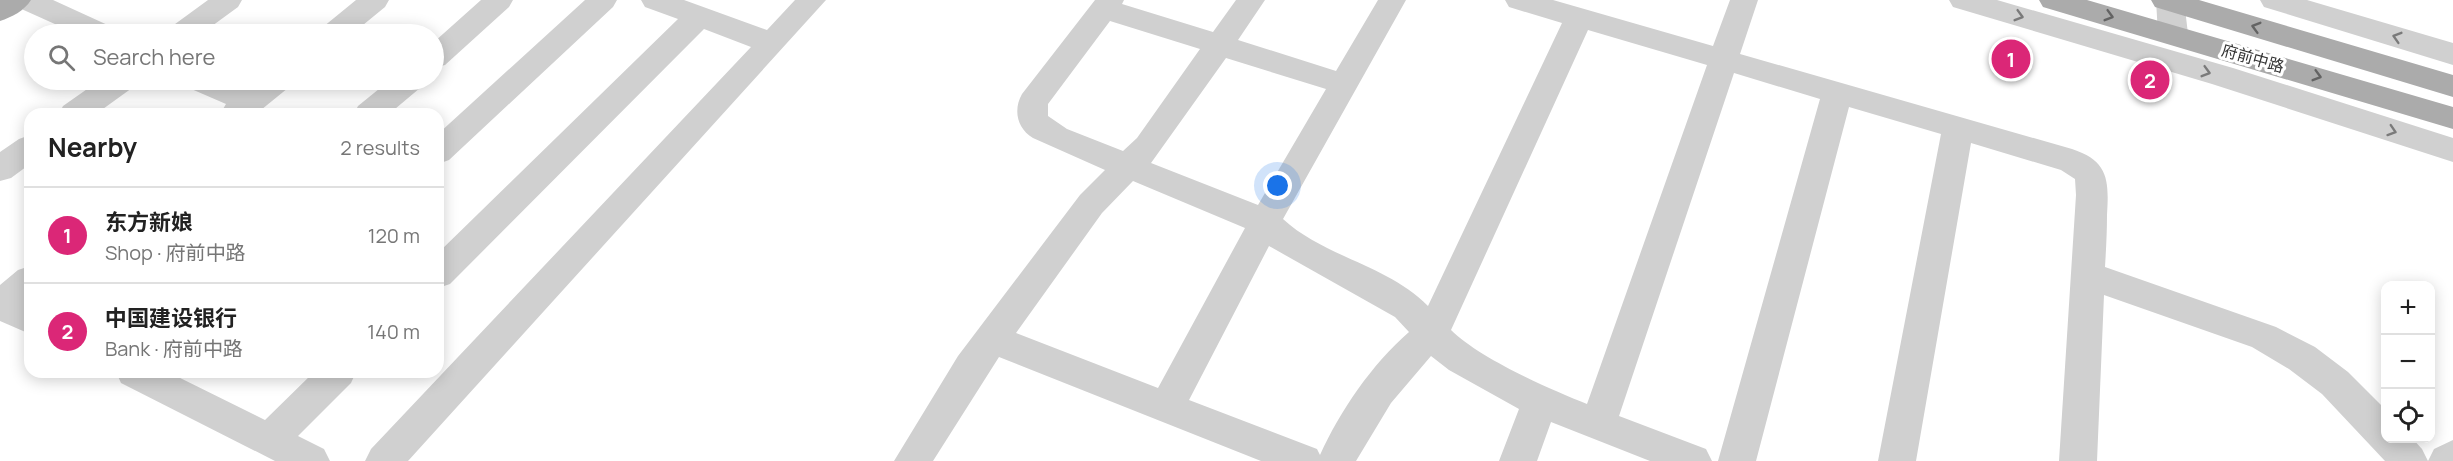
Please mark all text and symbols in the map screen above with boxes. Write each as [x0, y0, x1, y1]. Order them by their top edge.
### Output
one-way arrow [2013, 9, 2024, 21]
one-way arrow [2104, 9, 2114, 21]
one-way arrow [2251, 22, 2262, 34]
search box [24, 24, 444, 90]
one-way arrow [2392, 32, 2403, 44]
pin: 1 [1992, 36, 2030, 82]
street label: 府前中路 [2219, 39, 2287, 77]
icon: search [45, 41, 78, 74]
text: Search here [93, 42, 215, 72]
pin: 2 [2130, 58, 2170, 103]
one-way arrow [2200, 65, 2211, 77]
one-way arrow [2312, 69, 2322, 82]
one-way arrow [2386, 124, 2397, 136]
text: Nearby [48, 129, 137, 165]
text: 2 results [340, 134, 420, 161]
your location [1263, 171, 1292, 200]
text: 东方新娘 [105, 207, 193, 237]
text: 1 [63, 222, 72, 249]
text: 120 m [368, 222, 420, 249]
text: Shop · 府前中路 [105, 239, 245, 266]
map controls [2381, 281, 2435, 443]
button: + [2381, 281, 2435, 335]
text: 中国建设银行 [105, 303, 237, 333]
text: 2 [62, 318, 73, 345]
text: 140 m [367, 318, 420, 345]
text: Bank · 府前中路 [105, 335, 243, 362]
button: − [2381, 335, 2435, 389]
button: locate [2381, 389, 2435, 443]

